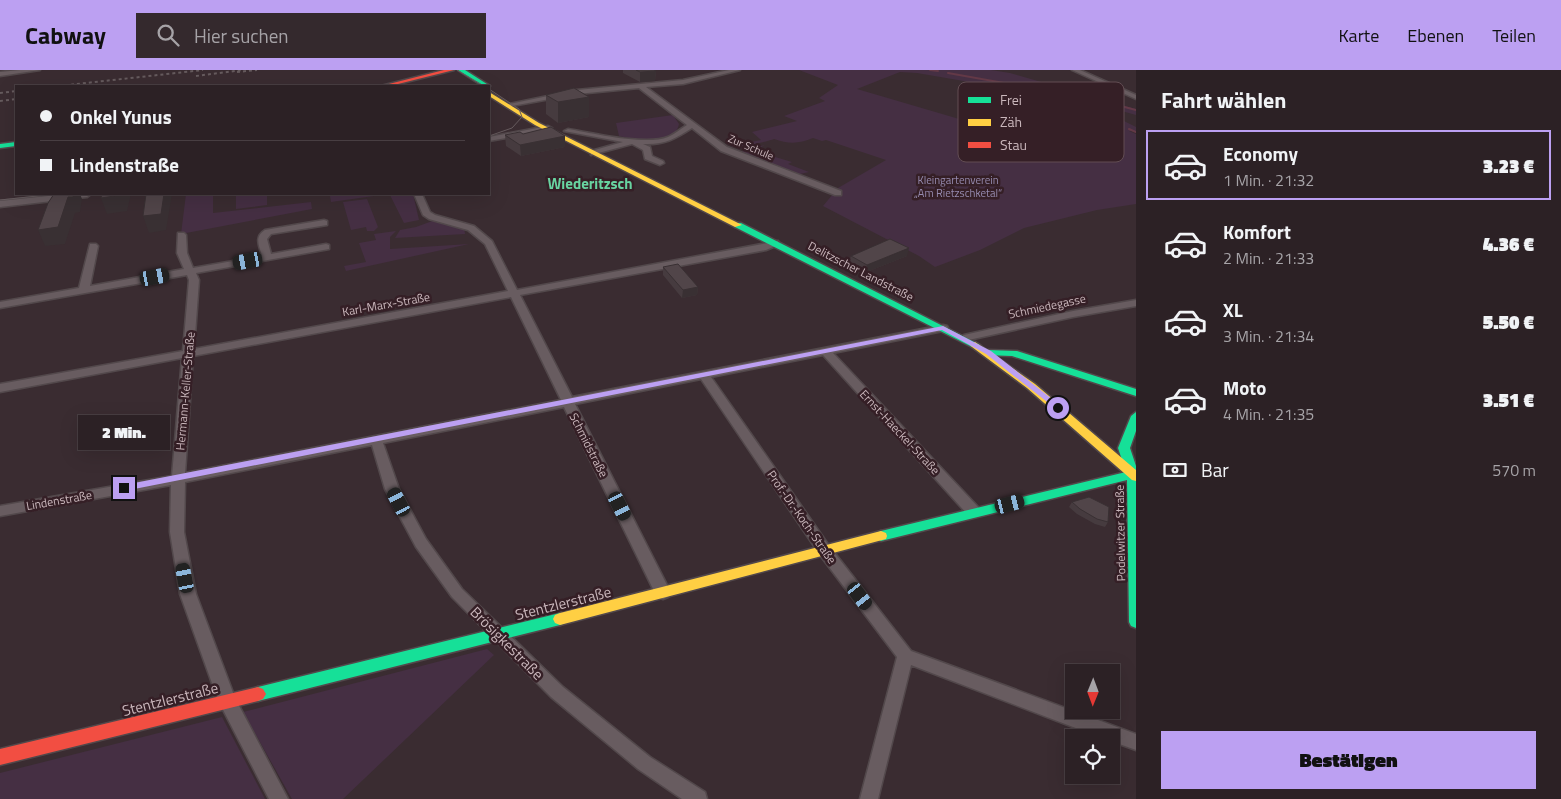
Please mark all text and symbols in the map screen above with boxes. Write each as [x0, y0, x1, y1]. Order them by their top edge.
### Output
search box [136, 13, 486, 58]
text: Cabway [25, 17, 106, 53]
icon: search [154, 21, 182, 49]
text: Hier suchen [194, 21, 289, 50]
text: Karte [1338, 22, 1379, 49]
text: Ebenen [1407, 22, 1464, 49]
text: Teilen [1492, 22, 1536, 49]
legend [958, 82, 1124, 162]
text: Fahrt wählen [1161, 83, 1286, 117]
text: Frei [1000, 89, 1022, 110]
text: Onkel Yunus [70, 102, 172, 131]
text: Zäh [1000, 111, 1022, 132]
street label: Zur Schule [726, 130, 777, 164]
text: Stau [1000, 134, 1027, 155]
text: Economy [1223, 139, 1298, 168]
icon: car [1163, 143, 1208, 188]
text: Lindenstraße [70, 150, 179, 179]
text: 3.23 € [1483, 151, 1534, 180]
text: 1 Min. · 21:32 [1223, 168, 1314, 192]
district label: Wiederitzsch [547, 172, 633, 195]
park label: Kleingartenverein „Am Rietzschketal“ [914, 172, 1002, 201]
text: Komfort [1223, 217, 1291, 246]
icon: car [1163, 221, 1208, 266]
text: 4.36 € [1483, 229, 1534, 258]
street label: Delitzscher Landstraße [805, 236, 917, 306]
text: 2 Min. · 21:33 [1223, 246, 1314, 270]
car [231, 251, 264, 271]
car [138, 267, 171, 287]
street label: Karl-Marx-Straße [341, 287, 431, 321]
street label: Schmiedegasse [1007, 289, 1087, 323]
text: XL [1223, 295, 1243, 324]
icon: car [1163, 299, 1208, 344]
text: 5.50 € [1483, 307, 1534, 336]
text: 3 Min. · 21:34 [1223, 324, 1314, 348]
street label: Hermann-Keller-Straße [170, 331, 200, 451]
text: Moto [1223, 373, 1266, 402]
icon: car [1163, 377, 1208, 422]
street label: Ernst-Haeckel-Straße [855, 385, 945, 479]
text: 3.51 € [1483, 385, 1534, 414]
route start [1047, 397, 1069, 419]
text: 4 Min. · 21:35 [1223, 402, 1314, 426]
street label: Schmidstraße [565, 409, 613, 481]
callout: 2 Min. [78, 416, 170, 450]
text: 2 Min. [102, 420, 146, 444]
text: Bar [1201, 455, 1229, 484]
icon: cash [1161, 456, 1189, 484]
text: 570 m [1492, 458, 1536, 482]
street label: Prof.-Dr.-Koch-Straße [763, 466, 841, 568]
route end [113, 477, 135, 499]
street label: Lindenstraße [25, 485, 93, 515]
car [385, 485, 412, 519]
street label: Podelwitzer Straße [1110, 485, 1130, 581]
car [606, 489, 633, 523]
car [993, 493, 1026, 515]
car [174, 562, 195, 594]
street label: Stentzlerstraße [513, 580, 613, 626]
car [844, 580, 875, 612]
street label: Brösigkestraße [465, 601, 549, 685]
north arrow [1065, 664, 1120, 719]
map controls [1065, 664, 1120, 784]
street label: Stentzlerstraße [120, 676, 220, 722]
button: locate [1065, 729, 1120, 784]
button: Bestätigen [1161, 731, 1536, 789]

